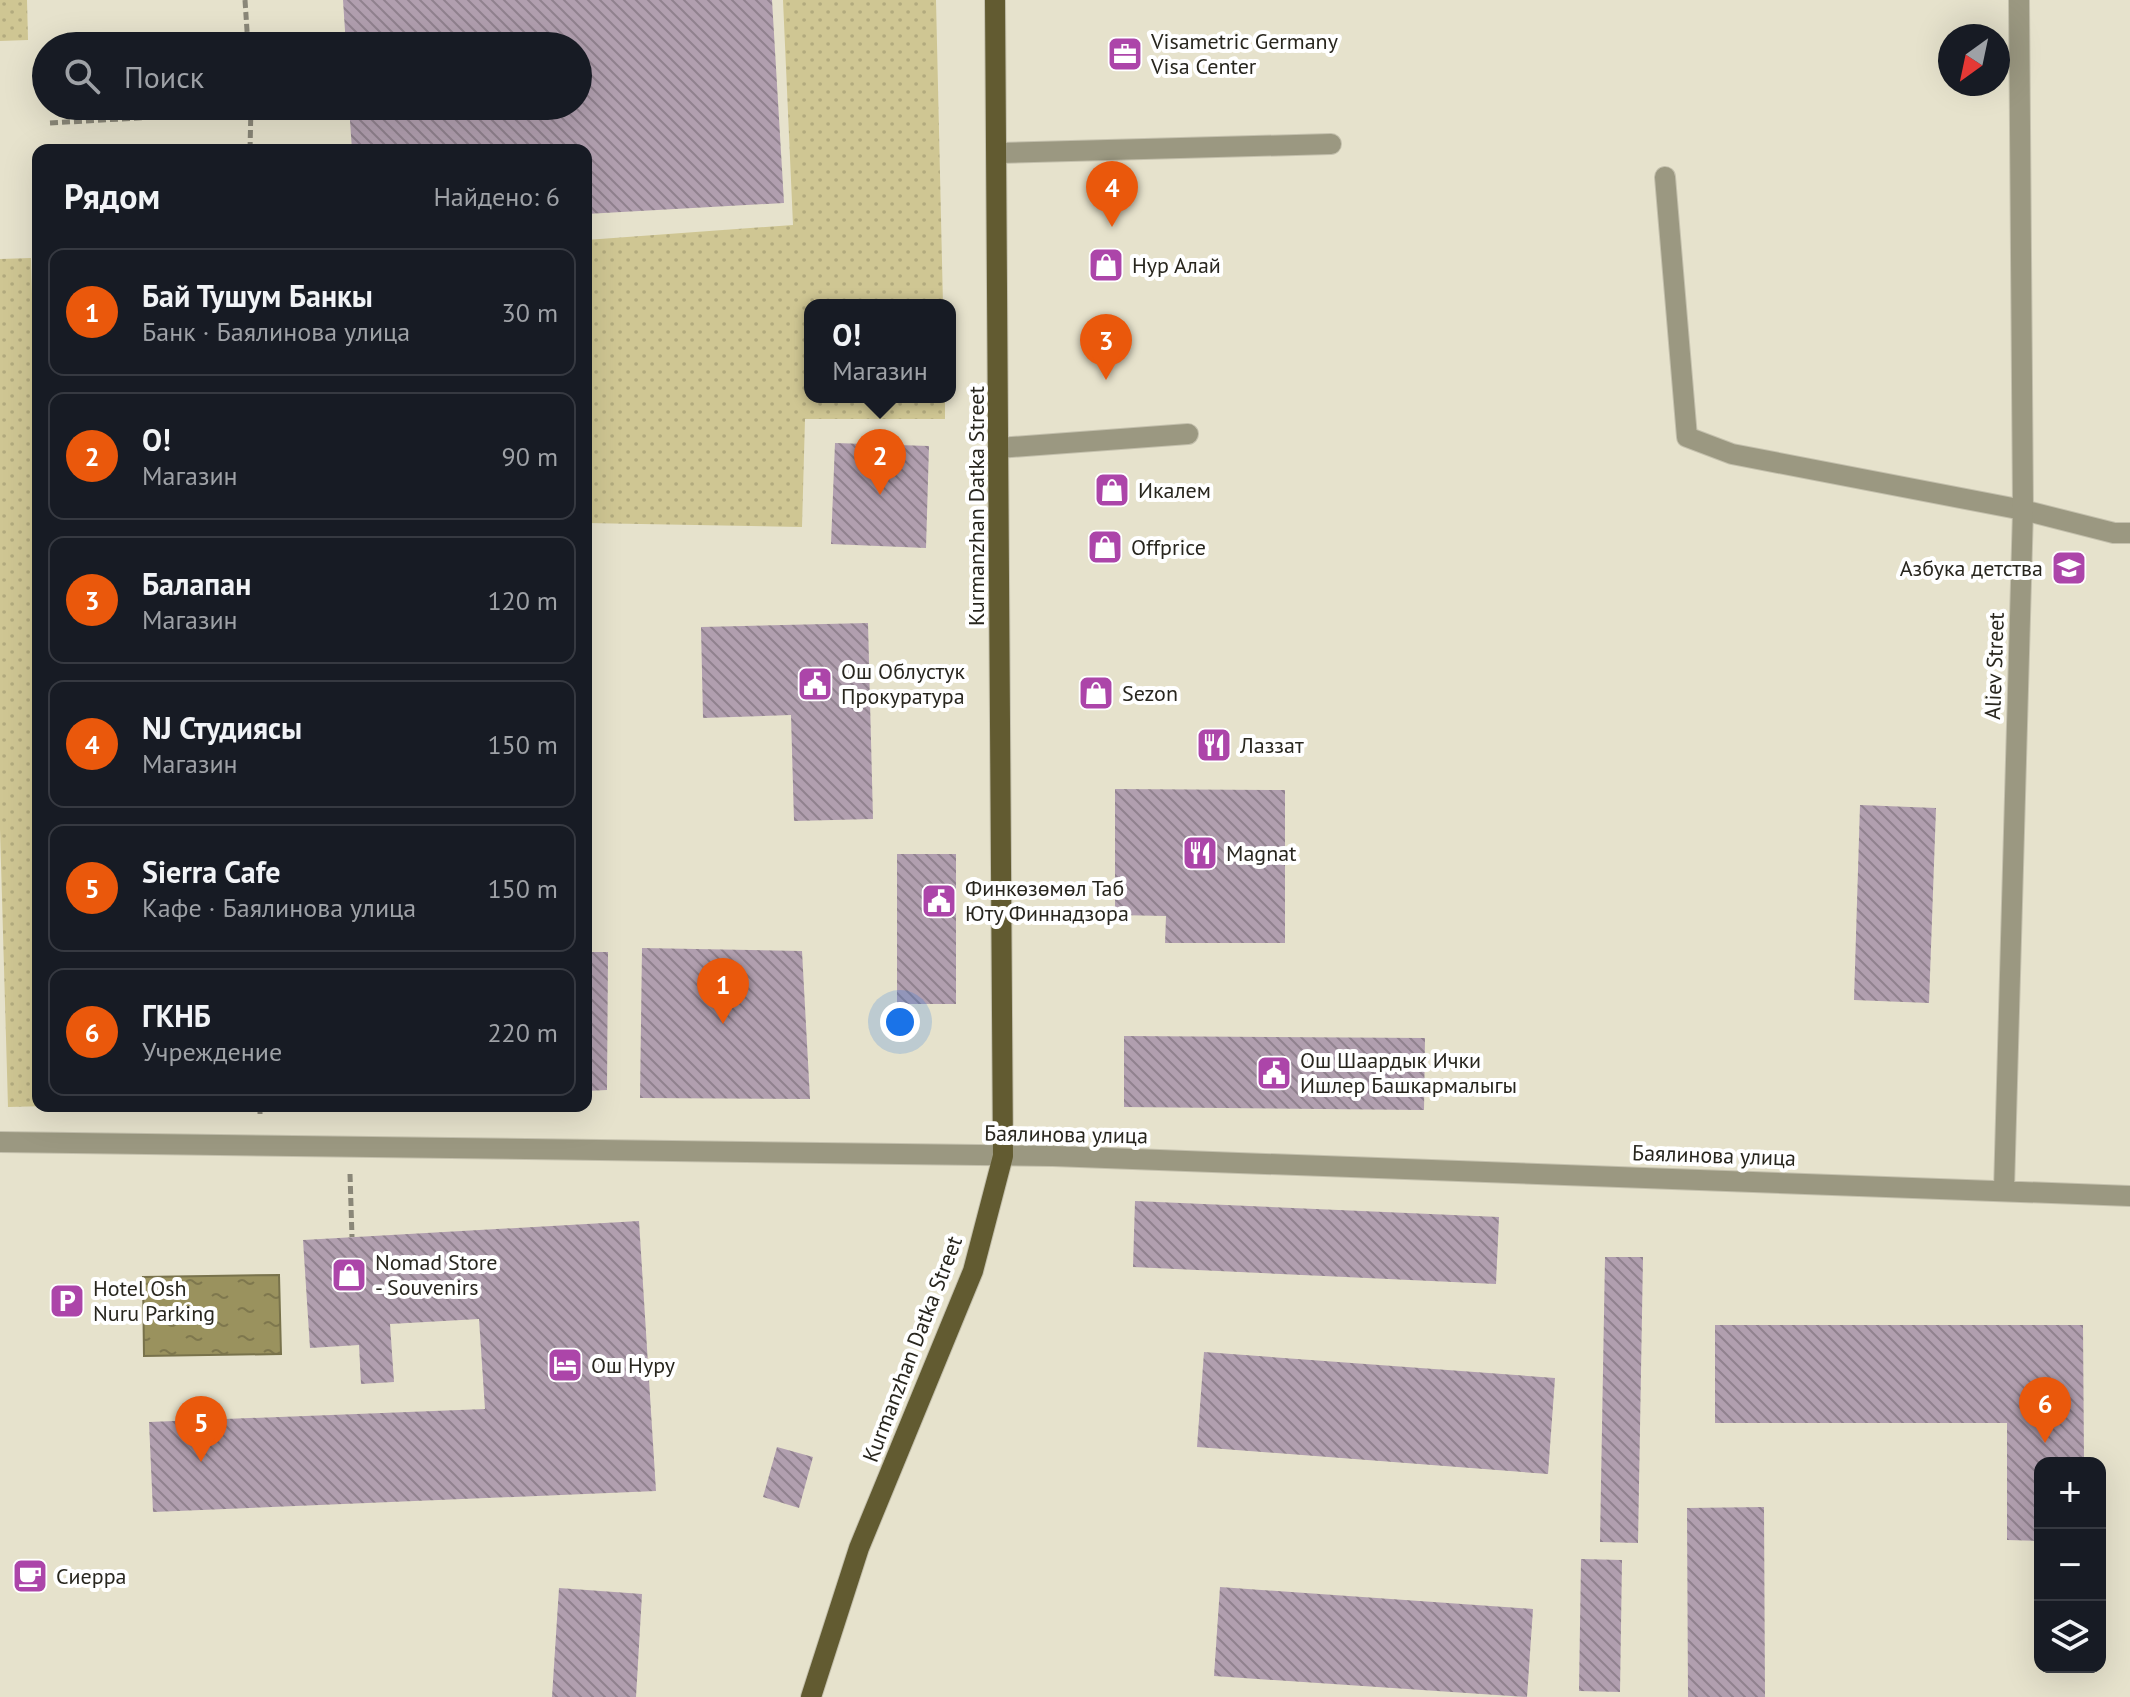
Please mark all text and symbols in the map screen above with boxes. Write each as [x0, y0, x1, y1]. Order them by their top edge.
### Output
north arrow [1938, 24, 2010, 96]
place label: Visametric Germany Visa Center [1150, 27, 1339, 80]
search box [32, 32, 592, 120]
office icon: Visametric Germany Visa Center [1106, 35, 1144, 73]
icon: search [60, 54, 104, 98]
text: Поиск [124, 57, 204, 96]
pin: 4 [1086, 161, 1138, 227]
text: Рядом [64, 174, 160, 218]
text: Найдено: 6 [433, 180, 560, 213]
shop icon: Нур Алай [1087, 246, 1125, 284]
place label: Нур Алай [1132, 251, 1221, 279]
text: Бай Тушум Банкы [142, 276, 373, 315]
text: 1 [85, 296, 99, 329]
text: 30 m [502, 296, 558, 329]
popup [804, 299, 956, 403]
pin: 3 [1080, 314, 1132, 380]
text: Банк · Баялинова улица [142, 315, 410, 348]
text: О! [832, 315, 861, 354]
text: Магазин [832, 354, 928, 387]
street label: Kurmanzhan Datka Street [962, 386, 990, 626]
text: О! [142, 420, 171, 459]
pin: 2 [854, 429, 906, 495]
text: 2 [85, 440, 99, 473]
text: 90 m [502, 440, 558, 473]
text: Магазин [142, 459, 238, 492]
shop icon: Икалем [1093, 471, 1131, 509]
place label: Икалем [1138, 476, 1211, 504]
shop icon: Offprice [1086, 528, 1124, 566]
place label: Offprice [1131, 533, 1206, 561]
school or university icon: Азбука детства [2050, 549, 2088, 587]
place label: Азбука детства [1900, 554, 2043, 582]
text: Балапан [142, 564, 251, 603]
text: 3 [85, 584, 99, 617]
text: 120 m [487, 584, 558, 617]
text: Магазин [142, 603, 238, 636]
street label: Aliev Street [1978, 611, 2010, 720]
place label: Ош Облустук Прокуратура [841, 657, 966, 710]
public building icon: Ош Облустук Прокуратура [796, 665, 834, 703]
shop icon: Sezon [1077, 674, 1115, 712]
place label: Sezon [1122, 679, 1178, 707]
text: NJ Студиясы [142, 708, 302, 747]
restaurant icon: Лаззат [1195, 726, 1233, 764]
text: 4 [85, 728, 99, 761]
text: 150 m [487, 728, 558, 761]
place label: Лаззат [1239, 731, 1304, 759]
text: Магазин [142, 747, 238, 780]
restaurant icon: Magnat [1181, 834, 1219, 872]
place label: Magnat [1226, 839, 1297, 867]
text: Sierra Cafe [142, 852, 280, 891]
text: 5 [85, 872, 99, 905]
text: 150 m [487, 872, 558, 905]
place label: Финкөзөмөл Таб Юту Финнадзора [965, 874, 1129, 927]
public building icon: Финкөзөмөл Таб Юту Финнадзора [920, 882, 958, 920]
text: Кафе · Баялинова улица [142, 891, 416, 924]
pin: 1 [697, 958, 749, 1024]
text: ГКНБ [142, 996, 211, 1035]
your location [880, 1002, 920, 1042]
text: 6 [85, 1016, 99, 1049]
text: 220 m [487, 1016, 558, 1049]
text: Учреждение [142, 1035, 282, 1068]
place label: Ош Шаардык Ички Ишлер Башкармалыгы [1300, 1046, 1517, 1099]
public building icon: Ош Шаардык Ички Ишлер Башкармалыгы [1255, 1054, 1293, 1092]
street label: Баялинова улица [984, 1119, 1148, 1149]
street label: Баялинова улица [1632, 1138, 1796, 1172]
street label: Kurmanzhan Datka Street [856, 1231, 968, 1466]
place label: Nomad Store - Souvenirs [375, 1248, 497, 1301]
shop icon: Nomad Store - Souvenirs [330, 1256, 368, 1294]
place label: Hotel Osh Nuru Parking [93, 1274, 215, 1327]
parking icon: Hotel Osh Nuru Parking [48, 1282, 86, 1320]
hotel icon: Ош Нуру [546, 1346, 584, 1384]
place label: Ош Нуру [591, 1351, 676, 1379]
pin: 6 [2019, 1377, 2071, 1443]
pin: 5 [175, 1396, 227, 1462]
map controls [2034, 1457, 2106, 1673]
button: + [2034, 1457, 2106, 1529]
button: − [2034, 1529, 2106, 1601]
cafe icon: Сиерра [11, 1557, 49, 1595]
place label: Сиерра [56, 1562, 126, 1590]
button: layers [2034, 1601, 2106, 1673]

